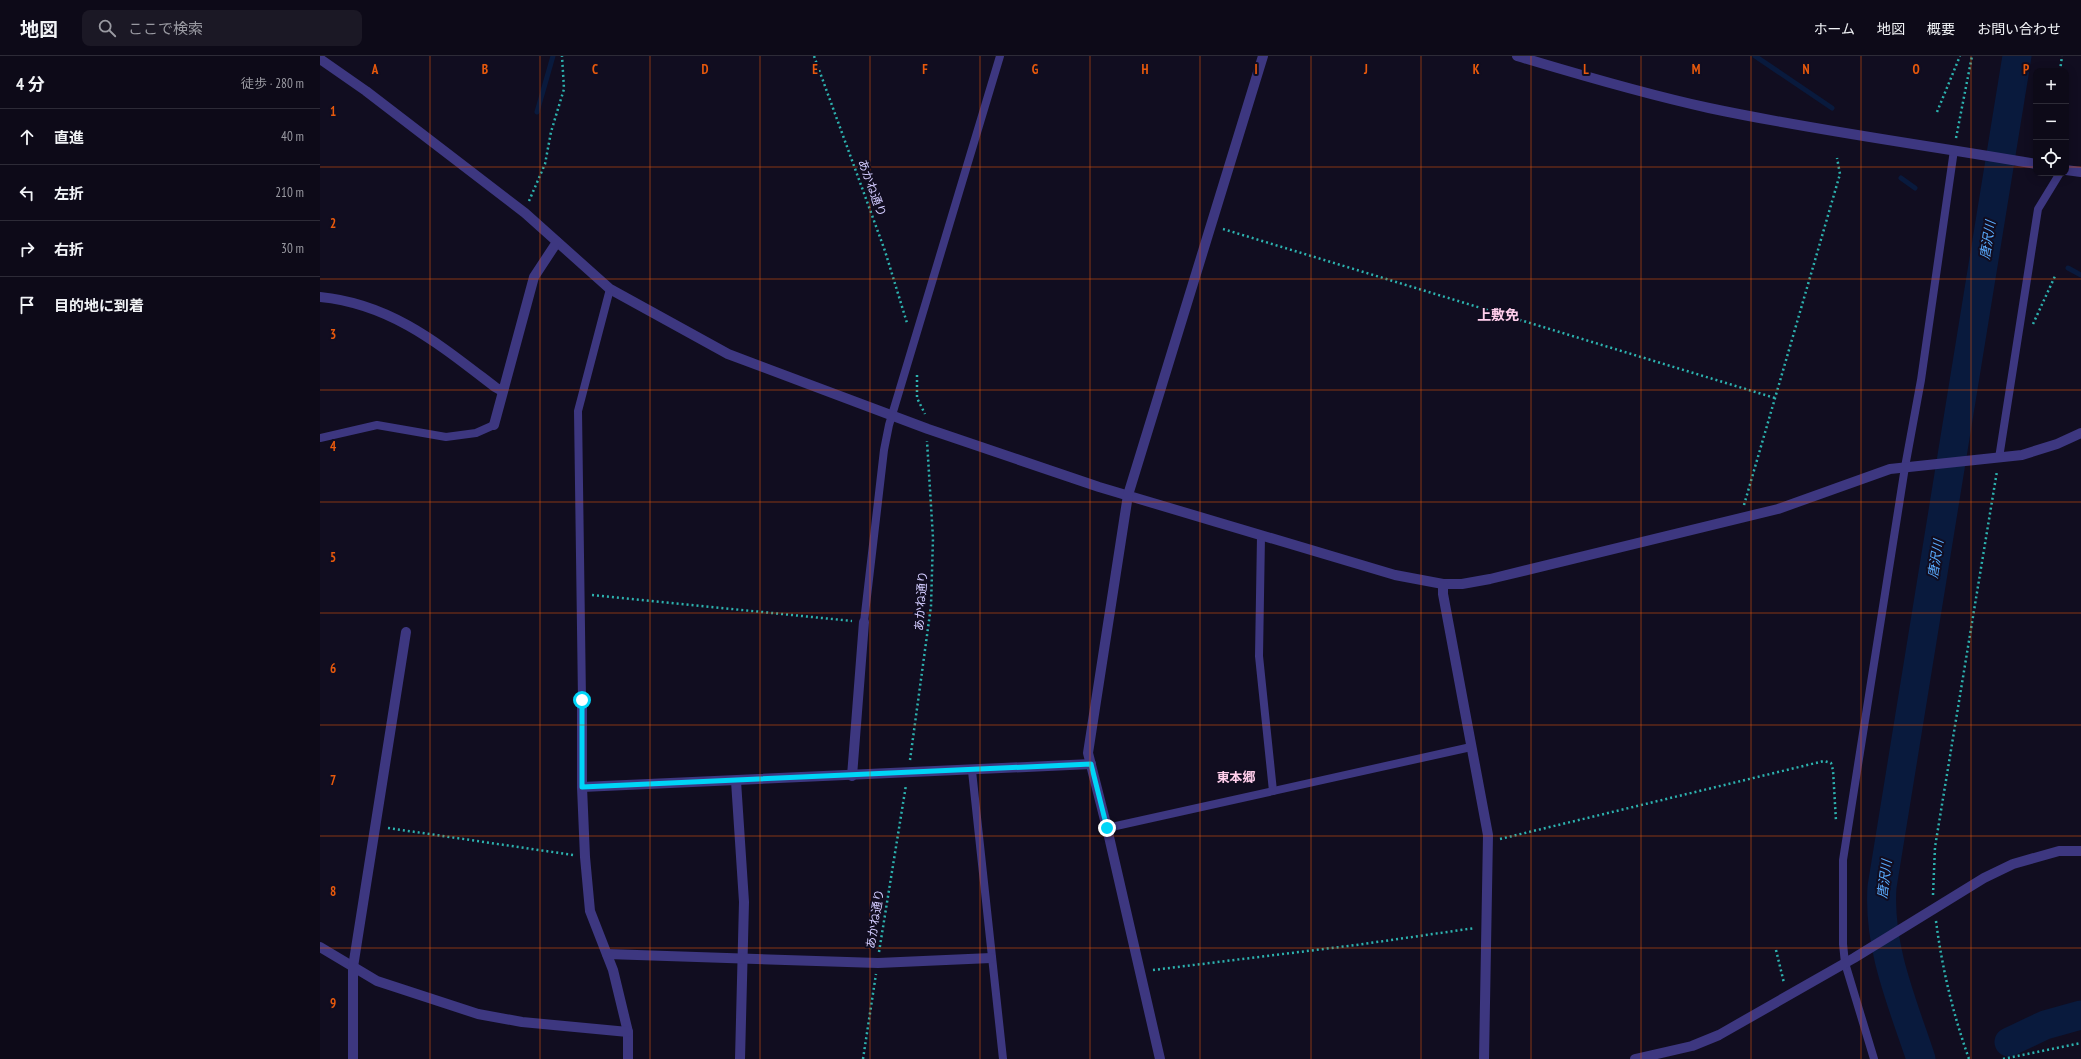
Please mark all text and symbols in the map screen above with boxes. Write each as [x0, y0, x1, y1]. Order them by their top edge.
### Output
search box [82, 10, 362, 46]
text: 地図 [20, 17, 58, 41]
icon: search [96, 17, 118, 39]
text: ここで検索 [128, 19, 203, 38]
text: ホーム [1813, 20, 1855, 38]
text: 地図 [1877, 20, 1905, 38]
text: 概要 [1927, 20, 1955, 38]
text: お問い合わせ [1977, 20, 2061, 38]
text: A [371, 61, 379, 78]
text: B [482, 61, 488, 78]
text: C [592, 61, 598, 78]
text: D [702, 61, 709, 78]
text: E [812, 61, 818, 78]
text: F [922, 61, 928, 78]
text: G [1032, 61, 1039, 78]
text: H [1142, 61, 1149, 78]
text: I [1254, 61, 1258, 78]
text: J [1363, 61, 1368, 78]
text: K [1473, 61, 1480, 78]
text: L [1583, 61, 1589, 78]
text: M [1692, 61, 1701, 78]
text: N [1802, 61, 1810, 78]
text: O [1912, 61, 1920, 78]
text: P [2023, 61, 2029, 78]
map controls [2033, 68, 2069, 176]
button: + [2033, 68, 2069, 104]
text: 4 分 [16, 73, 45, 95]
text: 徒歩 · 280 m [241, 75, 304, 92]
text: 1 [330, 103, 336, 120]
button: − [2033, 104, 2069, 140]
icon: ahead [16, 126, 38, 148]
text: 直進 [54, 128, 84, 147]
text: 40 m [281, 128, 304, 145]
button: locate [2033, 140, 2069, 176]
street label: あかね通り [855, 157, 890, 219]
icon: left [16, 182, 38, 204]
text: 左折 [54, 184, 84, 203]
text: 210 m [275, 184, 304, 201]
text: 2 [330, 215, 336, 232]
water label: 唐沢川 [1976, 218, 1999, 261]
icon: right [16, 238, 38, 260]
text: 右折 [54, 240, 84, 259]
text: 30 m [281, 240, 304, 257]
icon: arrive [16, 294, 38, 316]
text: 目的地に到着 [54, 296, 144, 315]
district label: 上敷免 [1477, 306, 1519, 324]
text: 3 [330, 326, 336, 343]
text: 4 [330, 438, 337, 455]
water label: 唐沢川 [1924, 537, 1947, 580]
text: 5 [330, 549, 336, 566]
street label: あかね通り [911, 571, 930, 631]
text: 6 [330, 660, 336, 677]
route start [573, 691, 591, 709]
district label: 東本郷 [1216, 769, 1256, 786]
text: 7 [330, 772, 336, 789]
route end [1098, 819, 1116, 837]
water label: 唐沢川 [1874, 857, 1896, 899]
text: 8 [330, 883, 336, 900]
street label: あかね通り [862, 888, 887, 950]
text: 9 [330, 995, 336, 1012]

